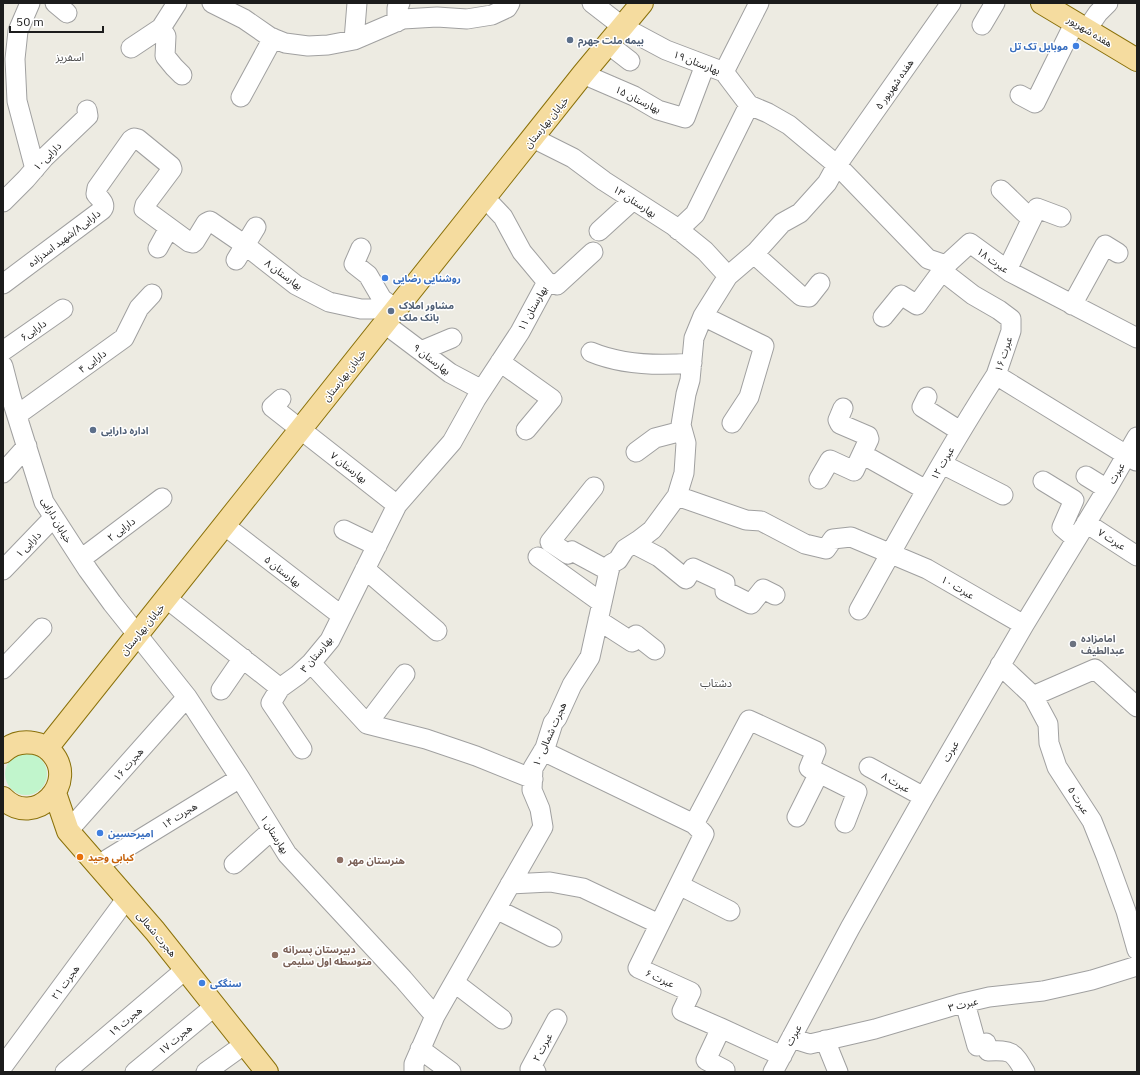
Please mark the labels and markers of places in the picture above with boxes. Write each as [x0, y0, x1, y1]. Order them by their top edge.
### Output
place label: بیمه ملت جهرم [578, 34, 644, 48]
marker: بیمه ملت جهرم [565, 35, 575, 45]
place label: موبایل تک تل [1010, 40, 1068, 53]
marker: موبایل تک تل [1071, 41, 1081, 51]
place label: روشنایی رضایی [393, 272, 461, 285]
marker: روشنایی رضایی [380, 273, 390, 283]
place label: مشاور املاک بانک ملک [399, 299, 454, 324]
marker: مشاور املاک بانک ملک [386, 306, 396, 316]
place label: اداره دارایی [101, 424, 149, 437]
marker: اداره دارایی [88, 425, 98, 435]
place label: امامزاده عبدالطیف [1081, 632, 1125, 657]
marker: امامزاده عبدالطیف [1068, 639, 1078, 649]
place label: امیرحسین [108, 827, 154, 840]
marker: امیرحسین [95, 828, 105, 838]
place label: کبابی وحید [88, 851, 135, 864]
marker: کبابی وحید [75, 852, 85, 862]
place label: هنرستان مهر [347, 854, 406, 867]
marker: هنرستان مهر [335, 855, 345, 865]
place label: دبیرستان پسرانه متوسطه اول سلیمی [283, 943, 372, 968]
marker: دبیرستان پسرانه متوسطه اول سلیمی [270, 950, 280, 960]
place label: سنگکی [210, 977, 242, 990]
marker: سنگکی [197, 978, 207, 988]

